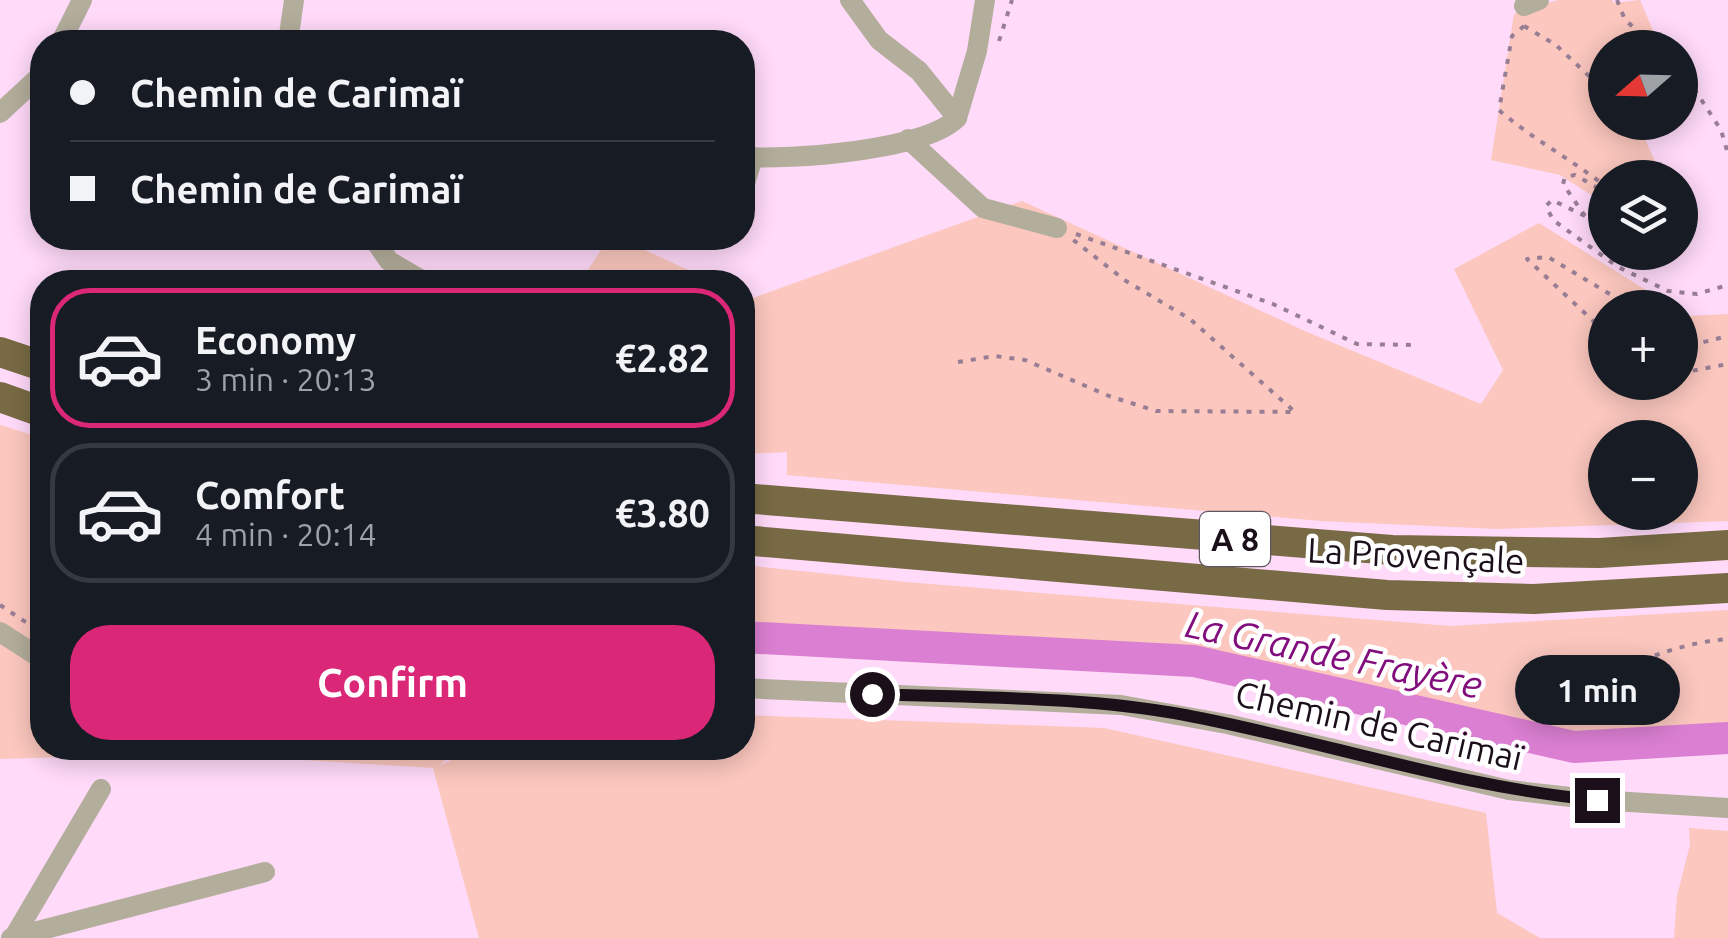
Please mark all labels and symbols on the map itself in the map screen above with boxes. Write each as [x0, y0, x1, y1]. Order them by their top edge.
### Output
north arrow [1588, 30, 1698, 140]
road number: A 8 [1200, 512, 1270, 566]
street label: La Provençale [1306, 529, 1526, 581]
water label: La Grande Frayère [1182, 602, 1486, 706]
callout: 1 min [1514, 655, 1680, 725]
route start [850, 672, 895, 717]
street label: Chemin de Carimaï [1232, 673, 1528, 778]
route end [1575, 778, 1620, 823]

